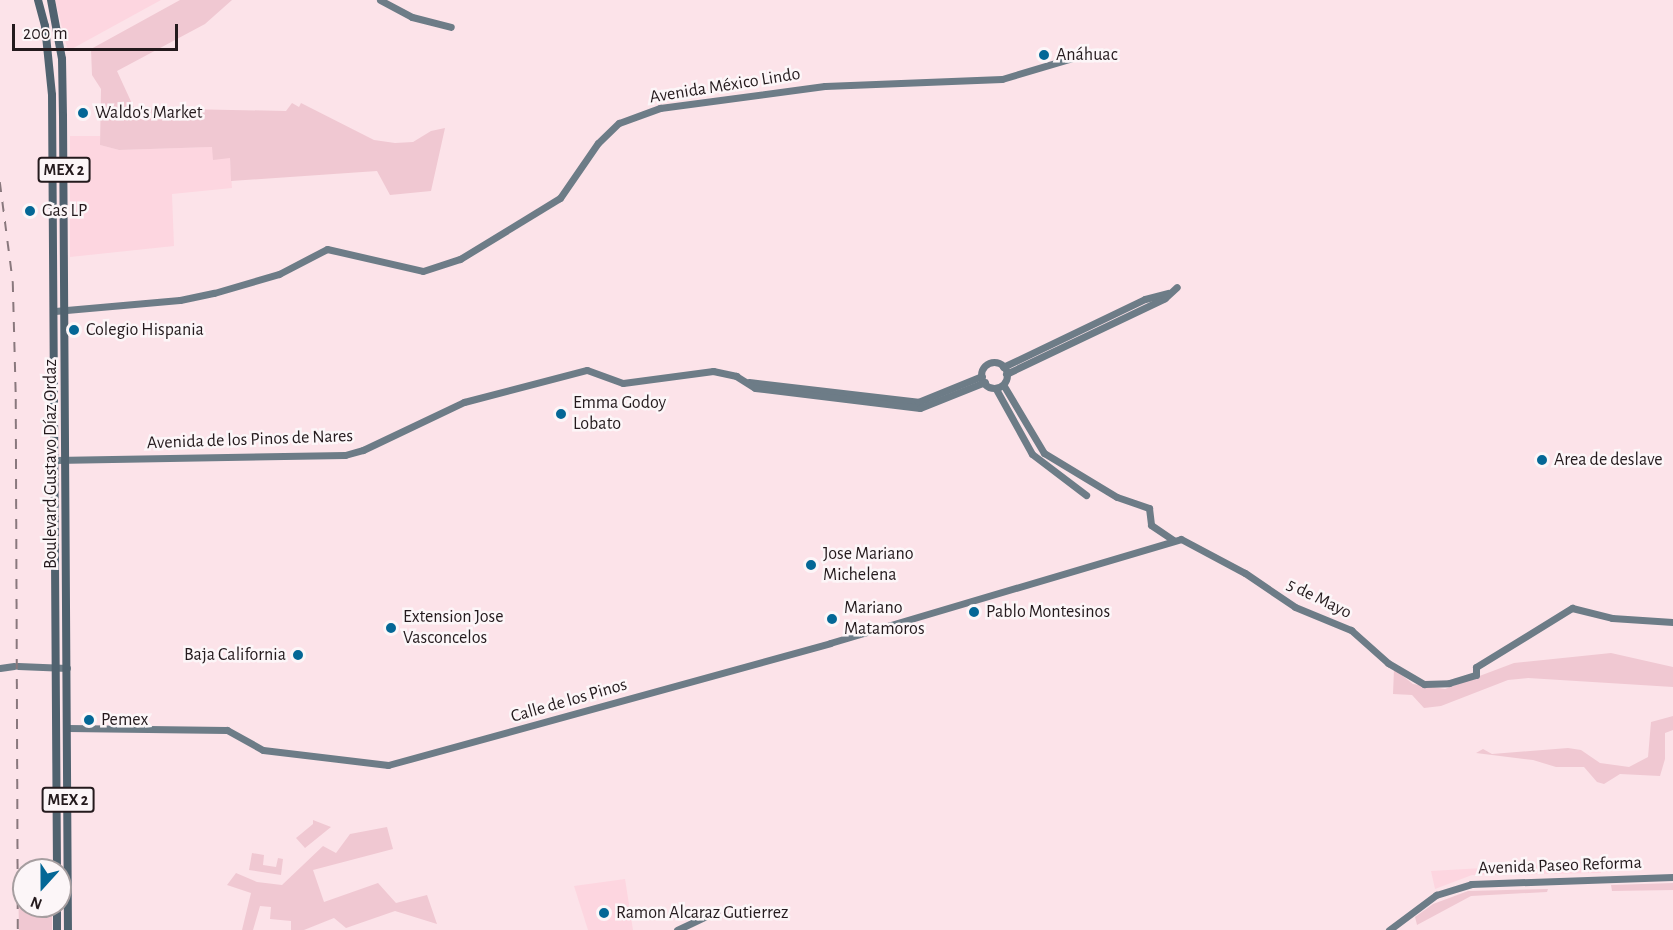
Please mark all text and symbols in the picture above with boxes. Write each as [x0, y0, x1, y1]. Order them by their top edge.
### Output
scale bar [15, 12, 182, 50]
text: 200 m [23, 25, 68, 43]
place label: Anáhuac [1056, 44, 1118, 66]
marker: Anáhuac [1037, 48, 1051, 62]
street label: Avenida México Lindo [648, 63, 802, 109]
place label: Waldo's Market [95, 102, 203, 124]
marker: Waldo's Market [76, 106, 90, 120]
road number: MEX 2 [37, 157, 91, 183]
place label: Gas LP [42, 200, 87, 222]
marker: Gas LP [23, 204, 37, 218]
place label: Colegio Hispania [86, 319, 204, 341]
marker: Colegio Hispania [67, 323, 81, 337]
street label: Boulevard Gustavo Díaz Ordaz [40, 359, 62, 569]
place label: Emma Godoy Lobato [573, 393, 666, 436]
marker: Emma Godoy Lobato [554, 407, 568, 421]
street label: Avenida de los Pinos de Nares [147, 426, 353, 454]
place label: Area de deslave [1554, 449, 1663, 471]
marker: Area de deslave [1535, 453, 1549, 467]
place label: Jose Mariano Michelena [823, 544, 914, 586]
marker: Jose Mariano Michelena [804, 558, 818, 572]
street label: 5 de Mayo [1283, 574, 1355, 624]
place label: Mariano Matamoros [844, 598, 925, 640]
place label: Pablo Montesinos [986, 601, 1110, 623]
marker: Pablo Montesinos [967, 605, 981, 619]
place label: Extension Jose Vasconcelos [403, 607, 504, 650]
marker: Mariano Matamoros [825, 612, 839, 626]
marker: Extension Jose Vasconcelos [384, 621, 398, 635]
place label: Baja California [184, 644, 286, 666]
marker: Baja California [291, 648, 305, 662]
street label: Calle de los Pinos [508, 674, 630, 728]
place label: Pemex [101, 709, 148, 731]
marker: Pemex [82, 713, 96, 727]
road number: MEX 2 [41, 787, 95, 813]
street label: Avenida Paseo Reforma [1478, 852, 1642, 880]
north arrow [12, 858, 72, 918]
text: N [28, 893, 44, 912]
place label: Ramon Alcaraz Gutierrez [616, 902, 788, 924]
marker: Ramon Alcaraz Gutierrez [597, 906, 611, 920]

